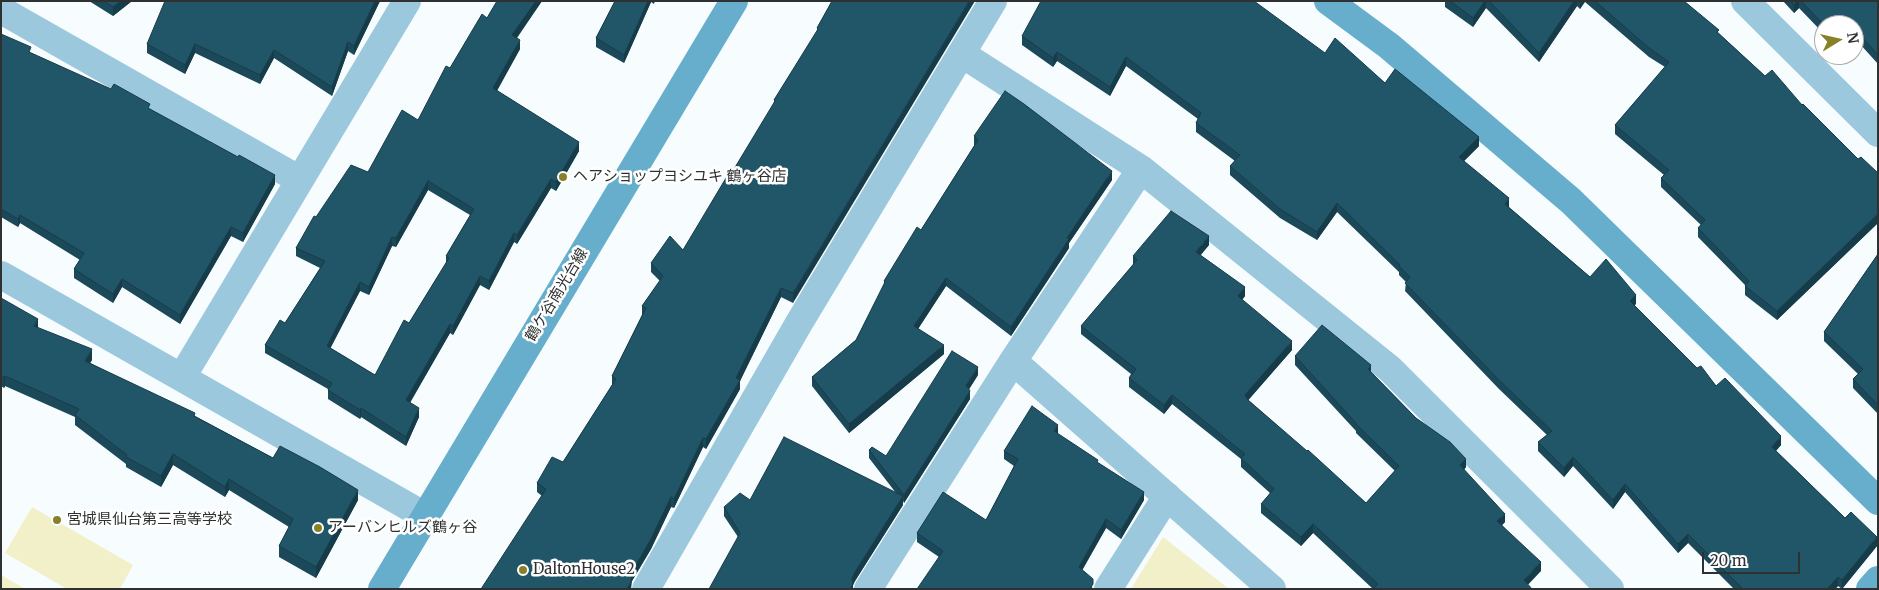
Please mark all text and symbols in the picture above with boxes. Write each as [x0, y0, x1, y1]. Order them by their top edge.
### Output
north arrow [1814, 15, 1864, 65]
text: N [1843, 31, 1863, 45]
place label: ヘアショップヨシユキ 鶴ヶ谷店 [573, 168, 787, 186]
marker: ヘアショップヨシユキ 鶴ヶ谷店 [557, 171, 569, 183]
street label: 鶴ケ谷南光台線 [522, 245, 592, 345]
place label: 宮城県仙台第三高等学校 [67, 511, 232, 529]
marker: 宮城県仙台第三高等学校 [51, 514, 63, 526]
place label: アーバンヒルズ鶴ヶ谷 [328, 519, 477, 537]
marker: アーバンヒルズ鶴ヶ谷 [312, 522, 324, 534]
scale bar [1704, 542, 1802, 574]
text: 20 m [1710, 551, 1747, 570]
place label: DaltonHouse2 [533, 561, 635, 579]
marker: DaltonHouse2 [517, 564, 529, 576]

